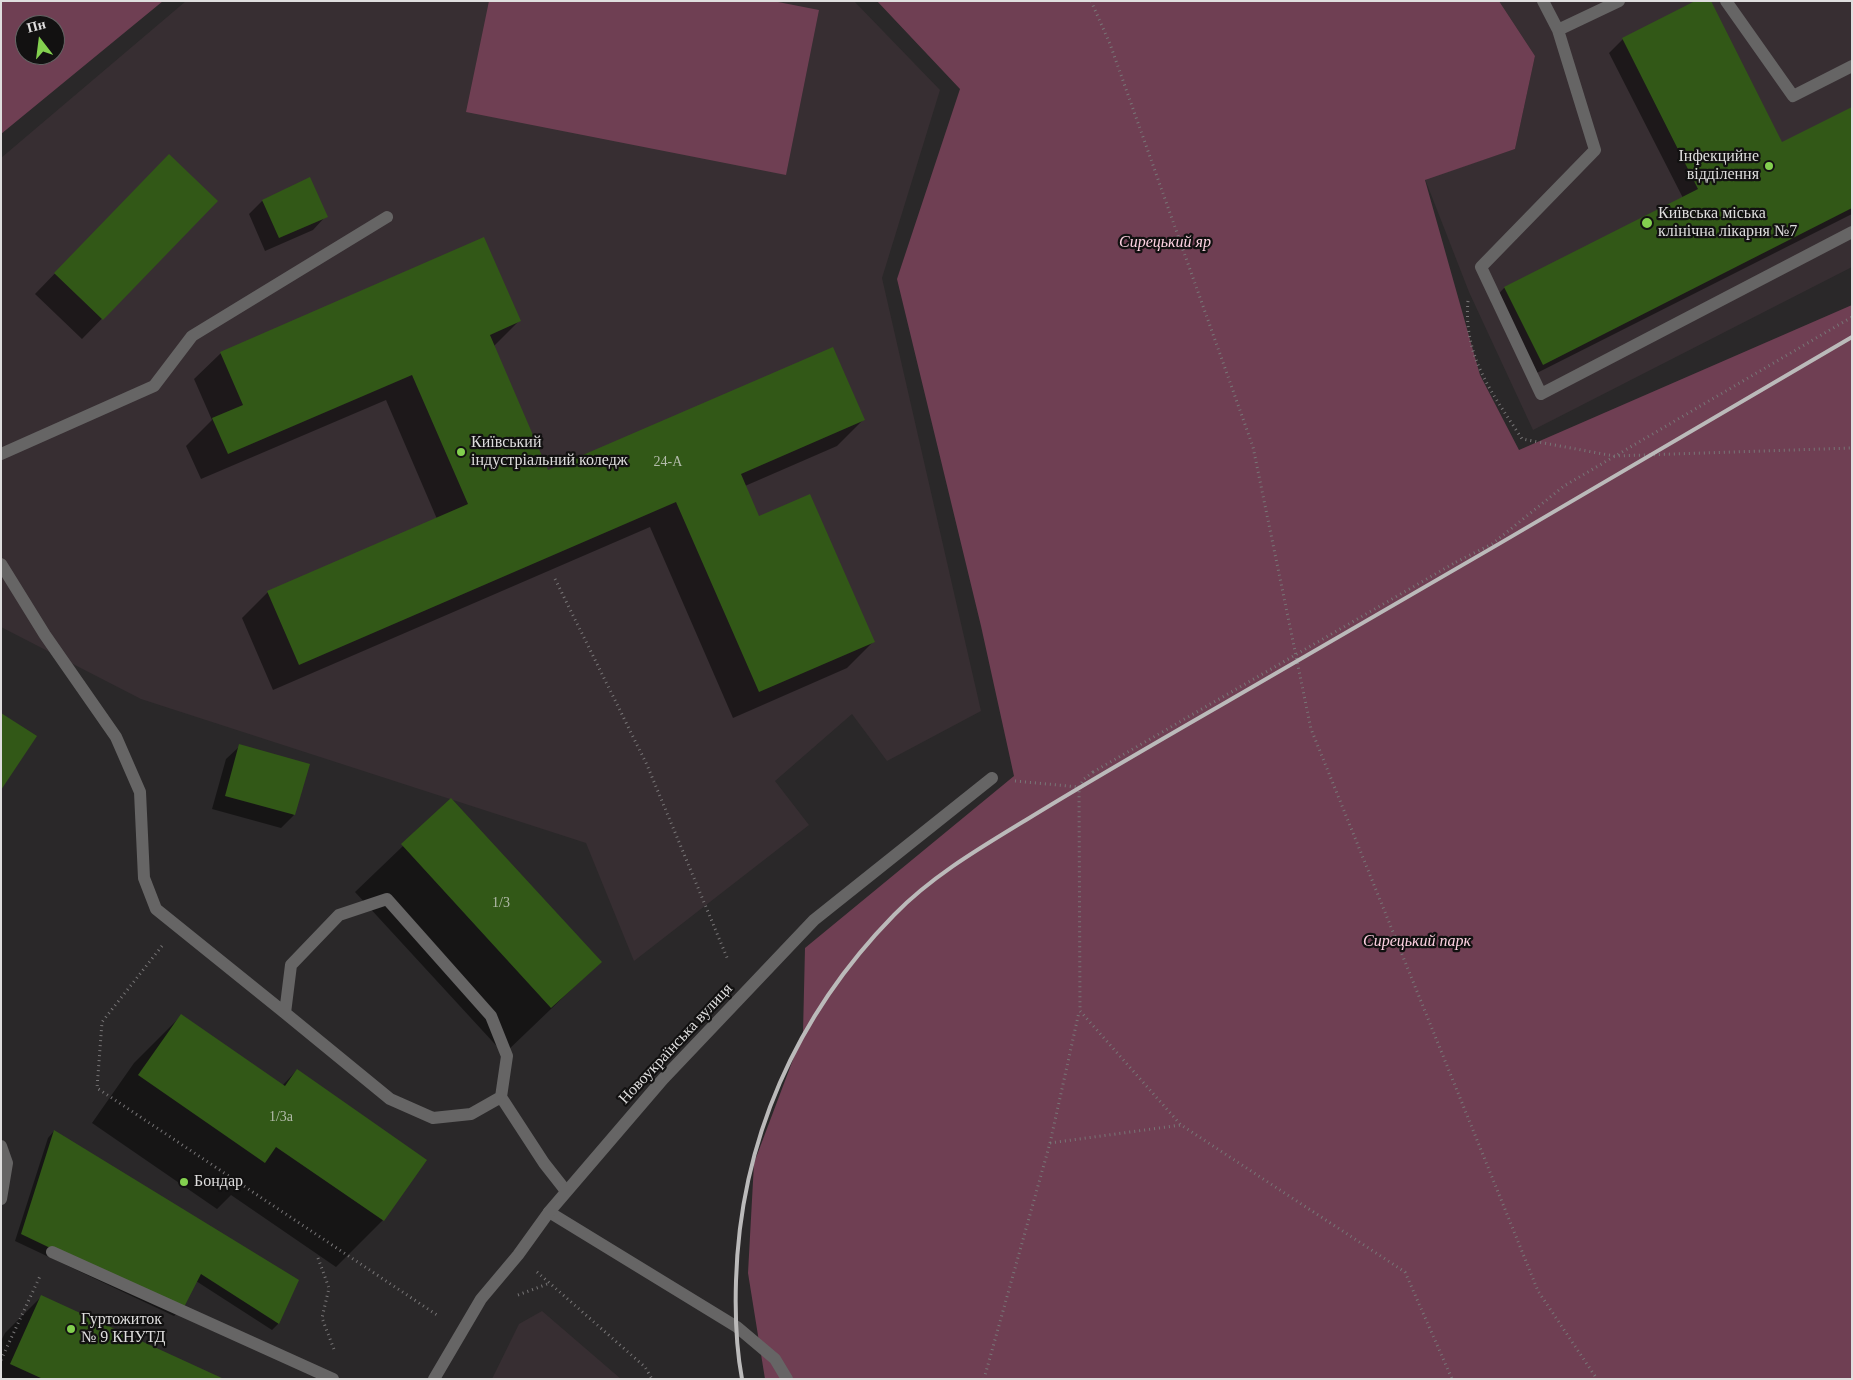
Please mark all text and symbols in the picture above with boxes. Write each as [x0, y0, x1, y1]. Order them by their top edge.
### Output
north arrow [15, 15, 65, 65]
text: Пн [25, 16, 47, 36]
place label: Інфекцийне відділення [1679, 147, 1759, 185]
marker: Інфекцийне відділення [1763, 160, 1775, 172]
place label: Київська міська клінічна лікарня №7 [1658, 204, 1797, 242]
marker: Київська міська клінічна лікарня №7 [1640, 216, 1654, 230]
park label: Сирецький яр [1119, 233, 1211, 253]
place label: Київський індустріальний коледж [471, 433, 628, 471]
marker: Київський індустріальний коледж [455, 446, 467, 458]
house number: 24-А [654, 454, 682, 470]
house number: 1/3 [492, 895, 510, 911]
park label: Сирецький парк [1363, 932, 1471, 952]
street label: Новоукраїнська вулиця [615, 980, 737, 1108]
house number: 1/3а [269, 1109, 293, 1125]
place label: Бондар [194, 1172, 243, 1192]
marker: Бондар [178, 1176, 190, 1188]
place label: Гуртожиток № 9 КНУТД [81, 1310, 166, 1348]
marker: Гуртожиток № 9 КНУТД [65, 1323, 77, 1335]

